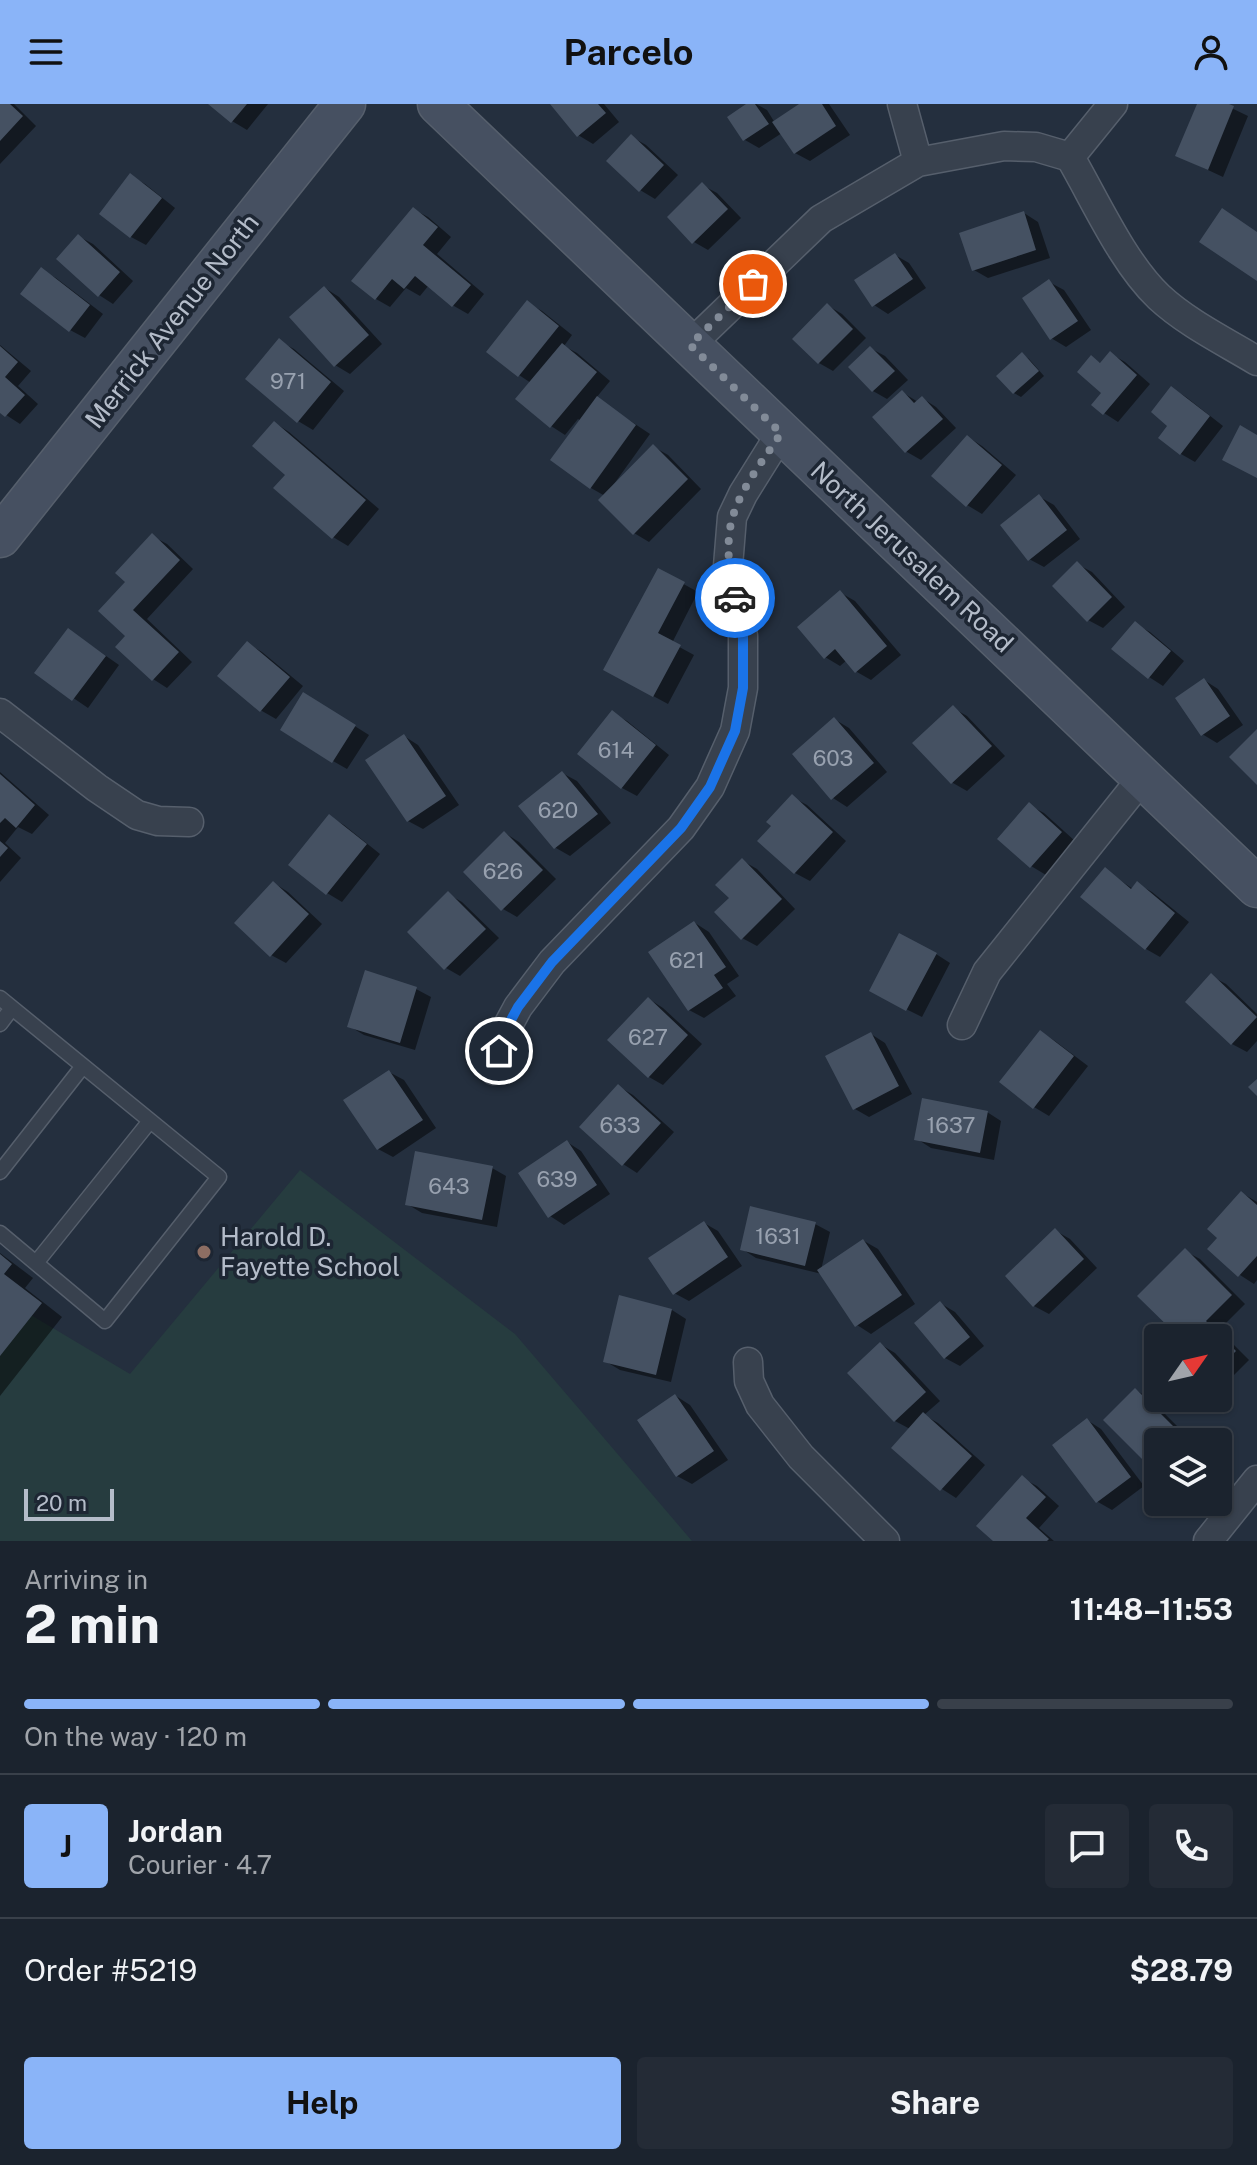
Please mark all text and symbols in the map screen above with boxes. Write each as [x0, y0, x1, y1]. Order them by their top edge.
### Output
icon: menu [24, 30, 68, 74]
icon: person [1189, 30, 1233, 74]
text: Parcelo [563, 31, 694, 73]
street label: Merrick Avenue North [78, 207, 265, 434]
pin [719, 250, 787, 318]
icon: bag [731, 262, 775, 306]
house number: 971 [270, 368, 306, 394]
street label: North Jerusalem Road [805, 455, 1020, 658]
courier [695, 558, 775, 638]
icon: car [713, 576, 757, 620]
house number: 614 [598, 737, 634, 763]
house number: 603 [813, 745, 853, 771]
house number: 620 [538, 797, 578, 823]
house number: 626 [483, 858, 523, 884]
house number: 621 [669, 947, 705, 973]
pin [465, 1017, 533, 1085]
house number: 627 [628, 1024, 668, 1050]
icon: home [477, 1029, 521, 1073]
house number: 633 [599, 1112, 641, 1138]
house number: 1637 [926, 1112, 976, 1138]
house number: 639 [536, 1166, 578, 1192]
house number: 643 [428, 1173, 470, 1199]
place label: Harold D. Fayette School [220, 1221, 400, 1282]
house number: 1631 [755, 1223, 801, 1249]
marker: Harold D. Fayette School [195, 1243, 213, 1261]
north arrow [1144, 1324, 1232, 1412]
map controls [1144, 1324, 1232, 1516]
button: layers [1144, 1428, 1232, 1516]
scale bar [24, 1485, 114, 1521]
text: 20 m [36, 1490, 87, 1516]
text: Arriving in [24, 1564, 148, 1595]
text: 11:48–11:53 [1070, 1591, 1233, 1627]
text: 2 min [24, 1594, 160, 1655]
text: On the way · 120 m [24, 1721, 247, 1752]
button: chat [1045, 1804, 1129, 1888]
button: phone [1149, 1804, 1233, 1888]
text: Jordan [128, 1813, 223, 1849]
text: J [60, 1828, 72, 1864]
text: Courier · 4.7 [128, 1849, 272, 1880]
text: Order #5219 [24, 1952, 197, 1988]
text: $28.79 [1130, 1952, 1233, 1988]
button: Help [24, 2057, 621, 2149]
button: Share [637, 2057, 1233, 2149]

